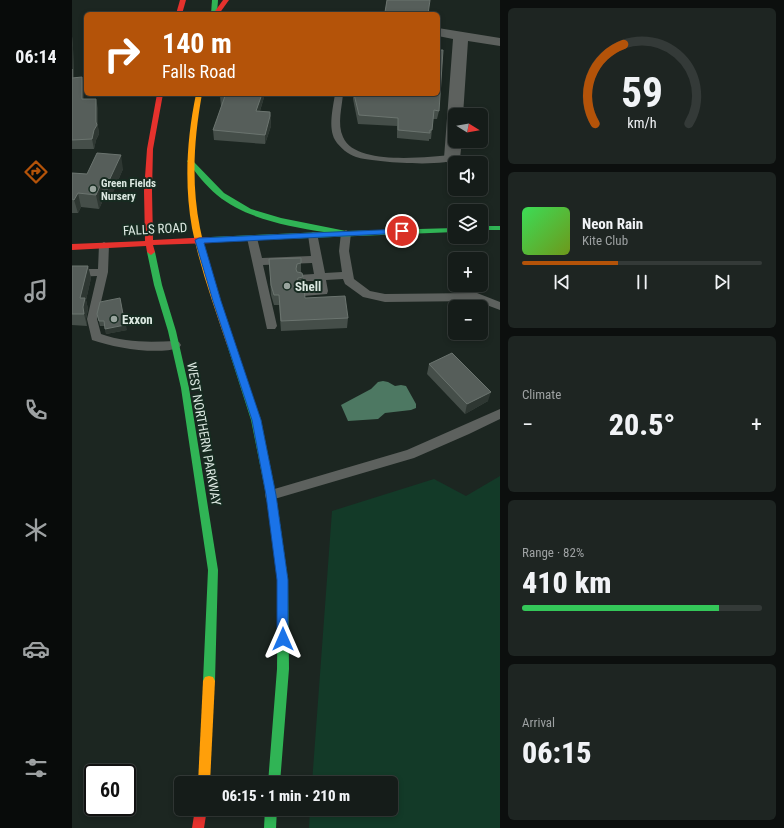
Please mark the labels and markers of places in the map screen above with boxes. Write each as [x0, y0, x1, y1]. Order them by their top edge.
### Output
place label: Green Fields Nursery [101, 177, 156, 203]
marker: Green Fields Nursery [88, 184, 98, 194]
pin [385, 214, 419, 248]
place label: Shell [295, 279, 321, 294]
marker: Shell [282, 281, 292, 291]
place label: Exxon [122, 312, 153, 327]
marker: Exxon [109, 314, 119, 324]

